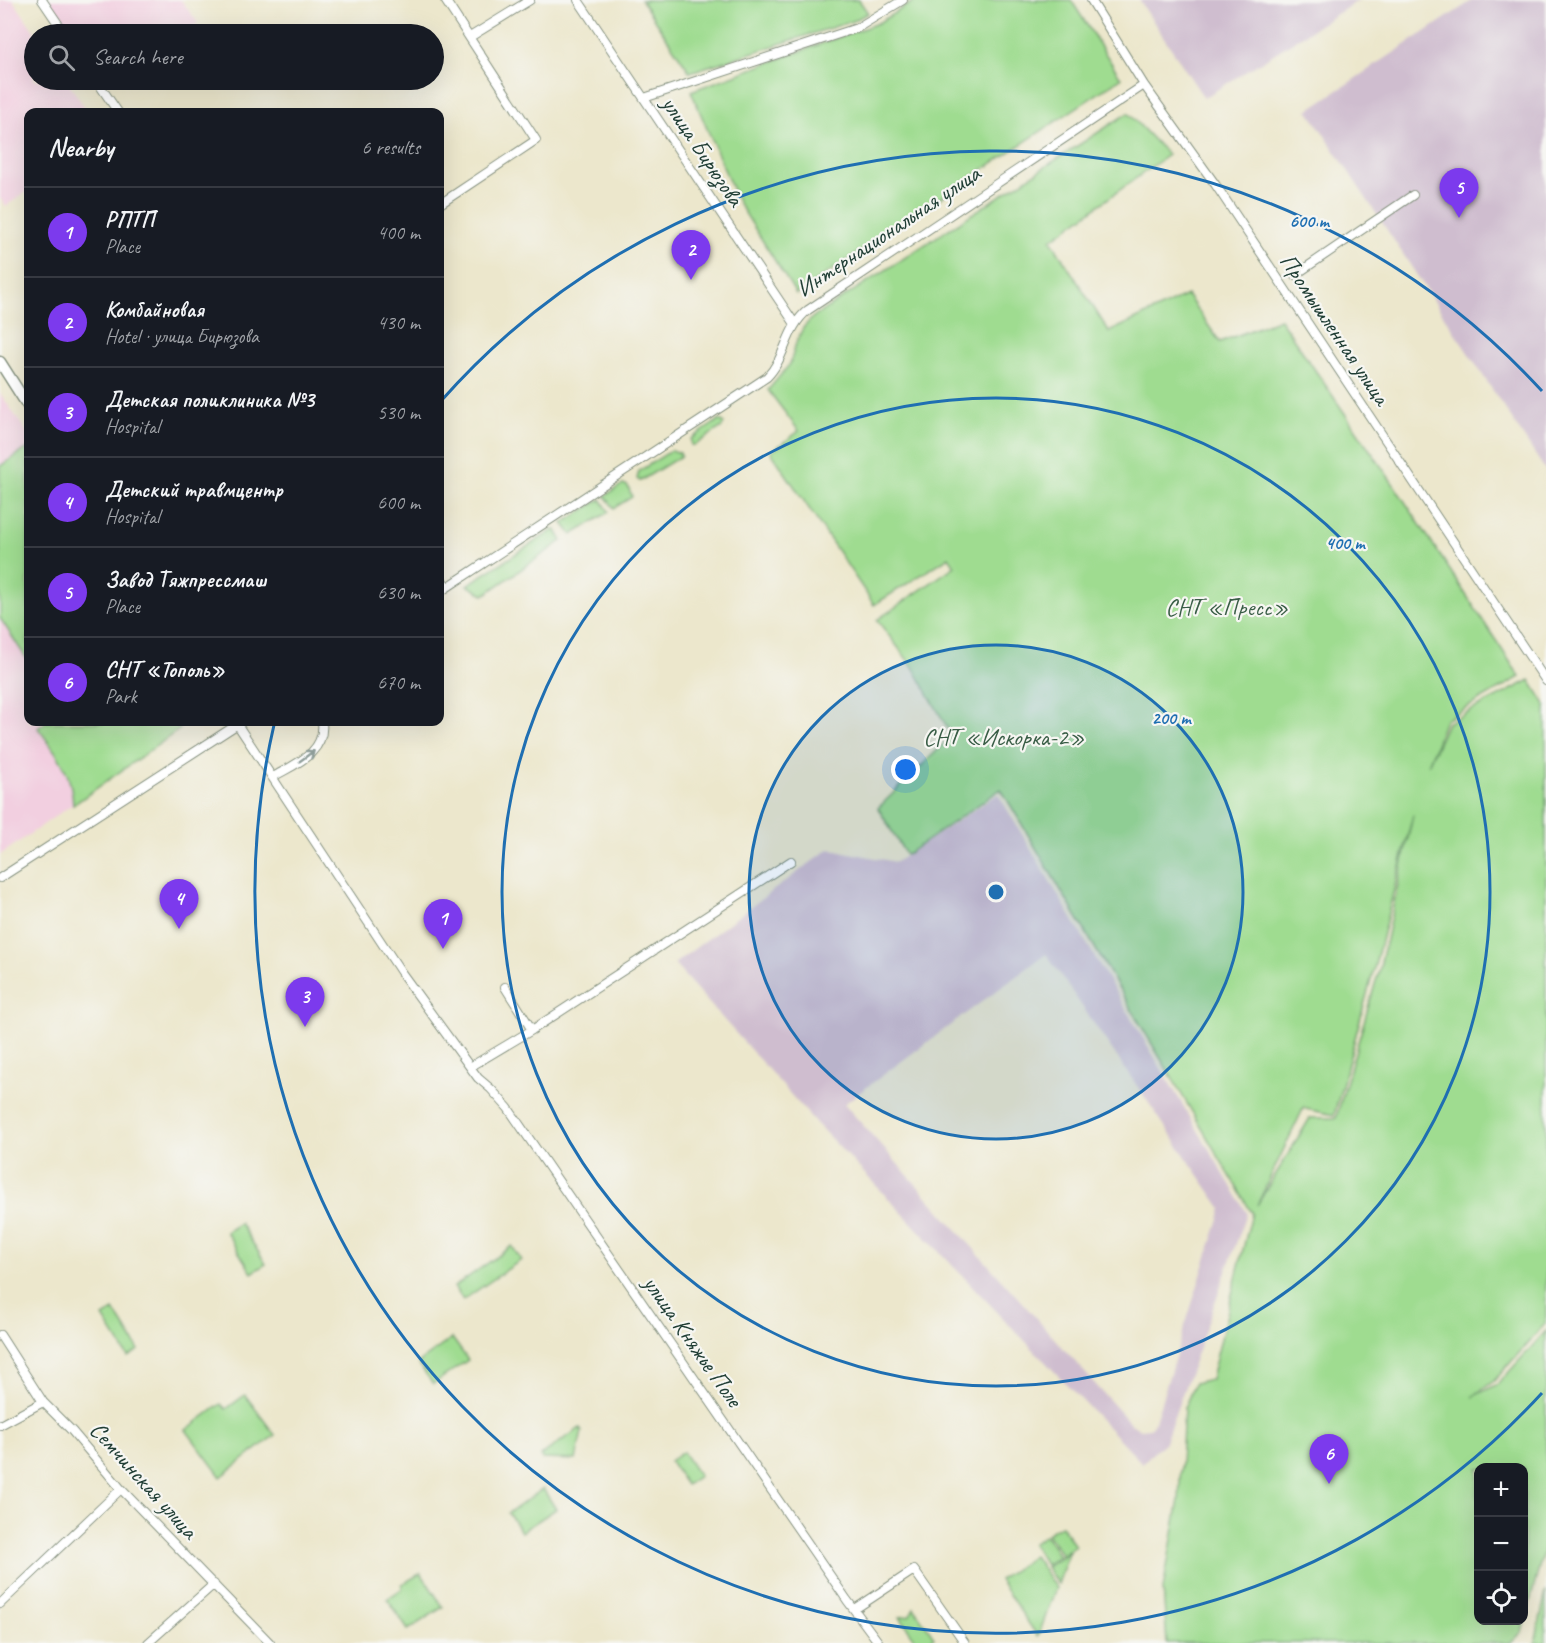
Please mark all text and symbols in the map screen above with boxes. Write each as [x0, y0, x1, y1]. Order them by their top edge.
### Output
search box [24, 24, 444, 90]
icon: search [45, 41, 78, 74]
text: Search here [93, 43, 183, 71]
street label: улица Бирюзова [653, 88, 752, 214]
text: Nearby [48, 131, 113, 164]
text: 6 results [361, 135, 420, 160]
street label: Интернациональная улица [790, 157, 987, 304]
pin: 5 [1440, 168, 1478, 218]
text: РПТП [105, 206, 154, 234]
text: 600 m [1289, 210, 1330, 232]
text: 1 [63, 220, 72, 245]
text: 400 m [377, 220, 420, 245]
pin: 2 [672, 230, 710, 280]
text: Place [105, 234, 140, 259]
street label: Промышленная улица [1273, 247, 1398, 412]
text: Комбайновая [105, 296, 204, 324]
text: 2 [63, 310, 72, 335]
text: 430 m [377, 310, 420, 335]
text: Hotel · улица Бирюзова [105, 324, 259, 349]
text: Детская поликлиника №3 [105, 386, 314, 414]
text: 3 [63, 400, 72, 425]
text: 530 m [377, 400, 420, 425]
text: Hospital [105, 414, 160, 439]
text: Детский травмцентр [105, 476, 283, 504]
text: 4 [63, 490, 72, 515]
text: 600 m [377, 490, 420, 515]
text: Hospital [105, 504, 160, 529]
text: 400 m [1326, 532, 1366, 554]
text: Завод Тяжпрессмаш [105, 566, 267, 594]
text: 5 [63, 580, 72, 605]
text: 630 m [377, 580, 420, 605]
park label: СНТ «Пресс» [1165, 592, 1289, 622]
text: Place [105, 594, 140, 619]
text: СНТ «Тополь» [105, 656, 225, 684]
text: 6 [63, 670, 72, 695]
text: 670 m [377, 670, 420, 695]
text: Park [105, 684, 137, 709]
text: 200 m [1152, 707, 1192, 729]
park label: СНТ «Искорка-2» [923, 722, 1085, 752]
one-way arrow [298, 749, 314, 762]
your location [891, 755, 920, 784]
pin: 4 [160, 880, 198, 929]
centre of rings [986, 882, 1006, 902]
pin: 1 [424, 900, 462, 949]
pin: 3 [286, 978, 324, 1027]
street label: улица Княжье Поле [636, 1268, 751, 1414]
street label: Семчинская улица [83, 1415, 206, 1546]
pin: 6 [1310, 1434, 1348, 1484]
map controls [1474, 1463, 1528, 1625]
button: + [1474, 1463, 1528, 1517]
button: − [1474, 1517, 1528, 1571]
button: locate [1474, 1571, 1528, 1625]

